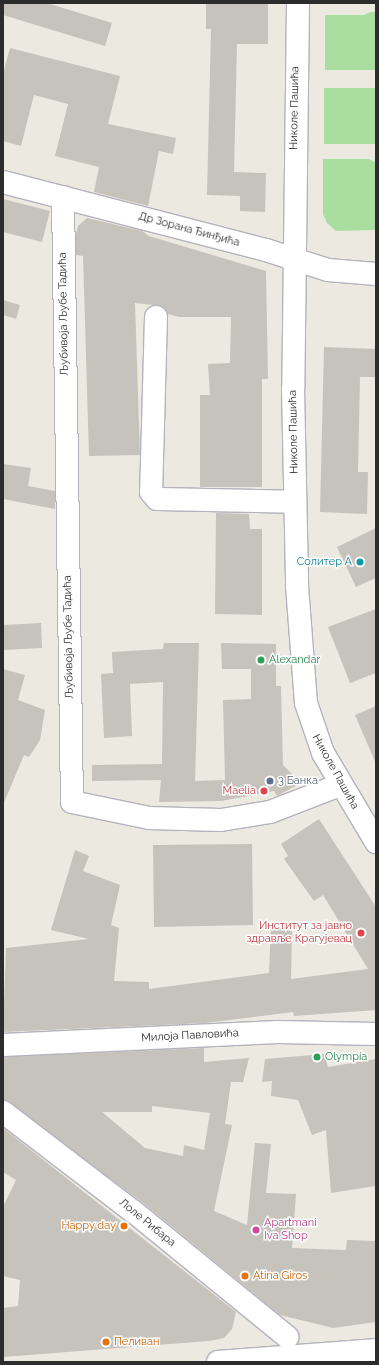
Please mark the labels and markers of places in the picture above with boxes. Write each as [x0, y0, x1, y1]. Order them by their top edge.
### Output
place label: Солитер А [296, 555, 352, 569]
marker: Солитер А [355, 557, 365, 567]
place label: Alexandar [269, 653, 320, 667]
marker: Alexandar [256, 655, 266, 665]
place label: 3 Банка [278, 774, 318, 788]
marker: 3 Банка [265, 776, 275, 786]
place label: Maelia [223, 784, 256, 798]
marker: Maelia [259, 786, 269, 796]
place label: Институт за јавно здравље Крагујевац [246, 920, 352, 946]
marker: Институт за јавно здравље Крагујевац [355, 927, 367, 939]
place label: Olympia [325, 1050, 367, 1064]
marker: Olympia [312, 1052, 322, 1062]
place label: Apartmani Iva Shop [264, 1217, 317, 1243]
place label: Happy day [61, 1219, 116, 1233]
marker: Happy day [119, 1221, 129, 1231]
marker: Apartmani Iva Shop [251, 1225, 261, 1235]
place label: Atina Giros [253, 1269, 307, 1283]
marker: Atina Giros [240, 1271, 250, 1281]
place label: Пеливан [114, 1335, 159, 1349]
marker: Пеливан [101, 1337, 111, 1347]

